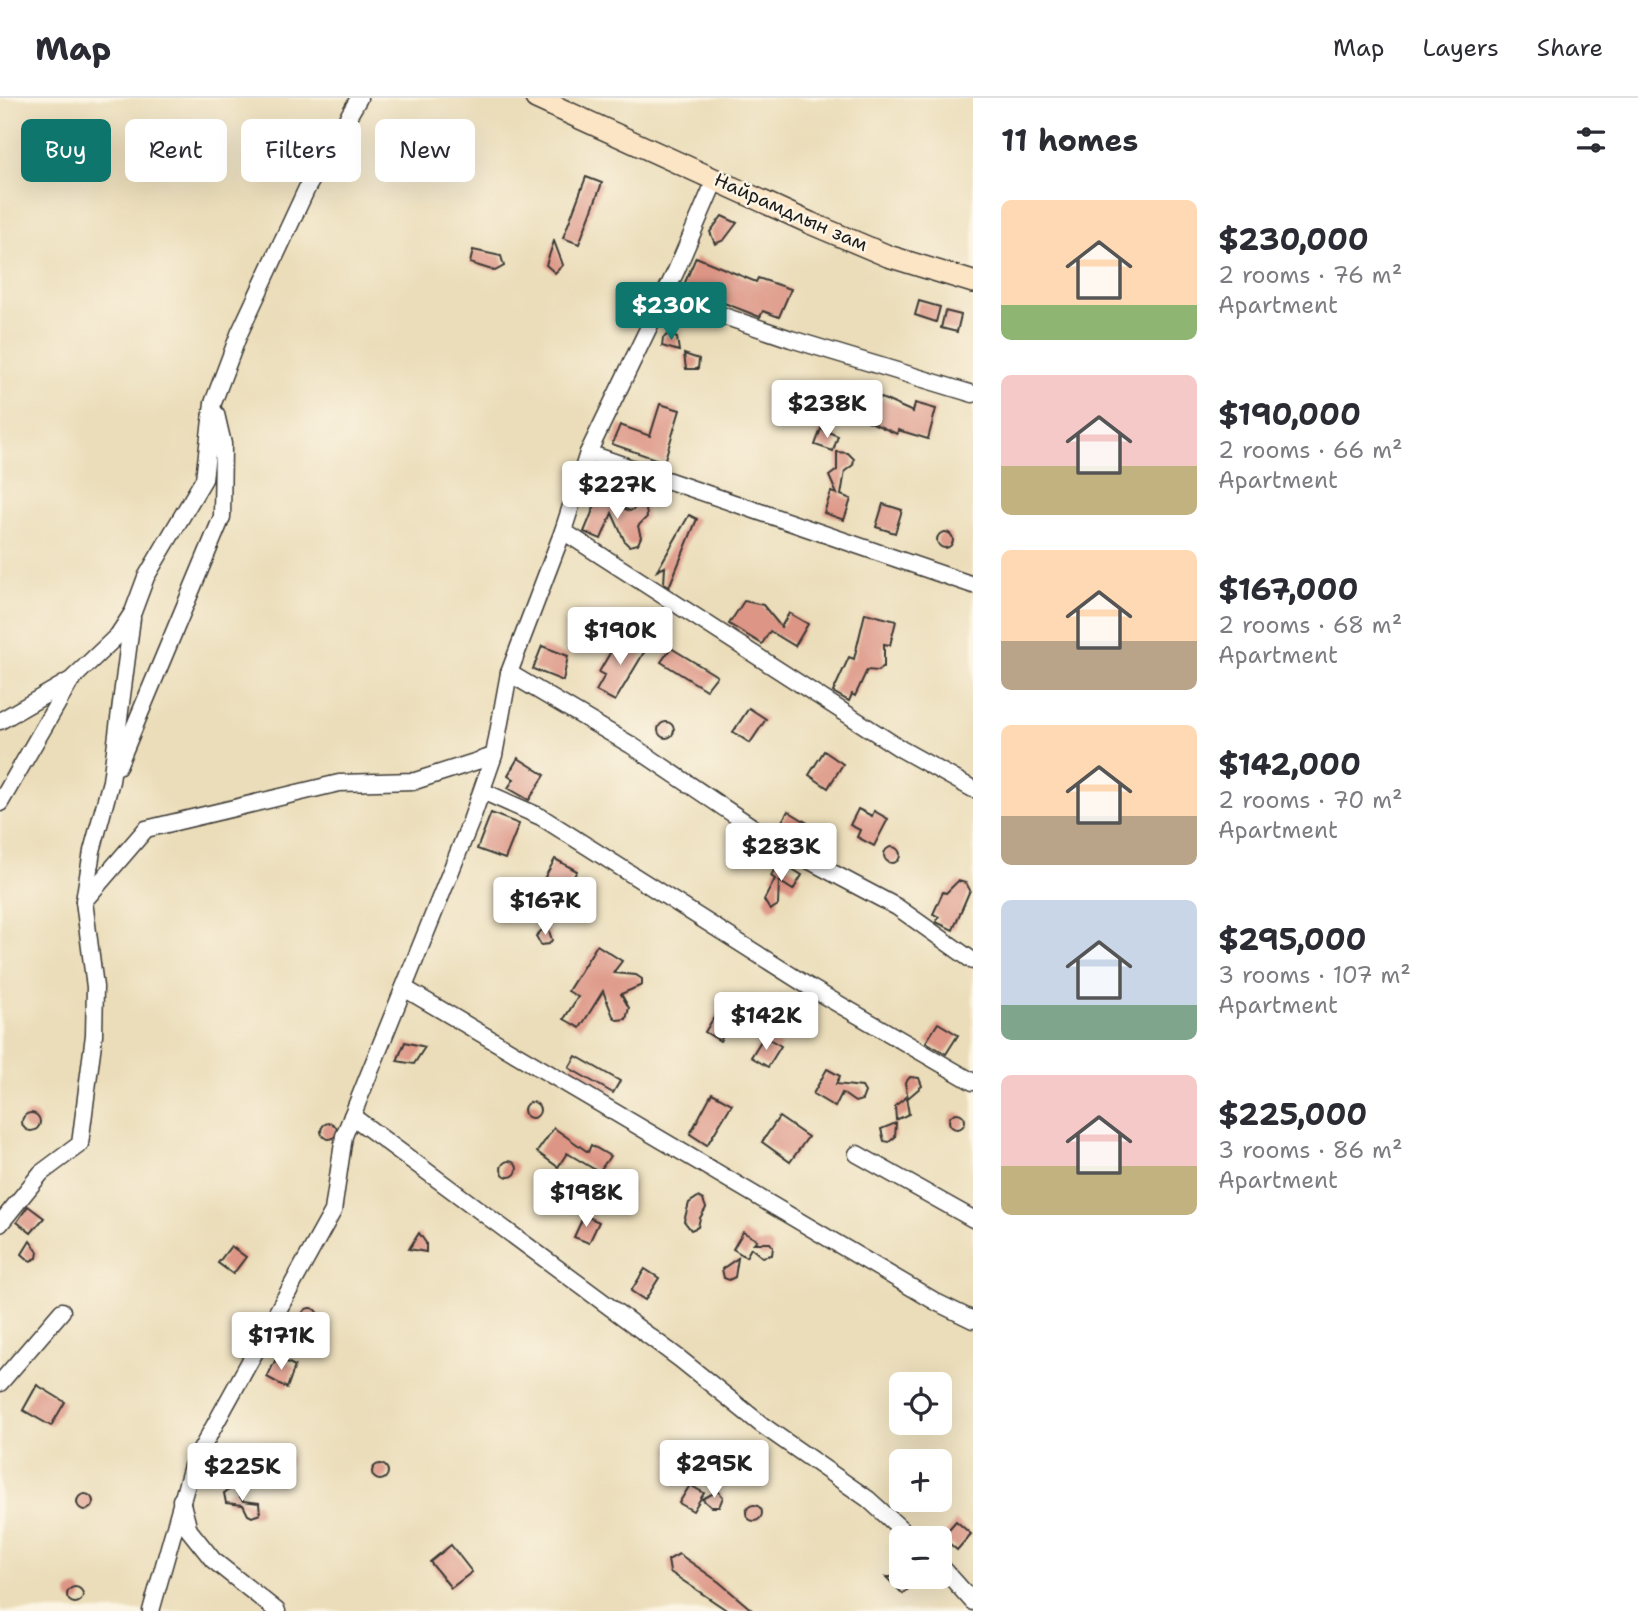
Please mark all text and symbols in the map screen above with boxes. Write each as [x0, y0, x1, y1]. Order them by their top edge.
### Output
text: Map [35, 26, 111, 71]
text: Map [1333, 32, 1384, 64]
text: Layers [1422, 32, 1499, 64]
text: Share [1537, 32, 1603, 64]
chip: Buy [21, 119, 111, 182]
chip: Rent [125, 119, 227, 182]
chip: Filters [241, 119, 361, 182]
chip: New [375, 119, 475, 182]
text: 11 homes [1001, 120, 1138, 161]
icon: filters [1572, 121, 1610, 159]
street label: Найрамдлын зам [710, 167, 872, 257]
text: $230,000 [1218, 219, 1369, 260]
icon: home [1057, 228, 1141, 312]
text: 2 rooms · 76 m² [1218, 260, 1402, 290]
pin: $230K [622, 282, 720, 342]
text: $230K [632, 290, 710, 320]
text: Apartment [1218, 290, 1338, 320]
pin: $238K [778, 380, 876, 440]
text: $238K [788, 388, 866, 418]
text: $190,000 [1218, 394, 1361, 435]
icon: home [1057, 403, 1141, 487]
text: 2 rooms · 66 m² [1218, 435, 1403, 465]
pin: $227K [568, 462, 666, 521]
text: Apartment [1218, 465, 1338, 495]
text: $227K [578, 469, 656, 499]
text: $167,000 [1218, 569, 1358, 610]
icon: home [1057, 578, 1141, 662]
pin: $190K [571, 608, 669, 667]
text: 2 rooms · 68 m² [1218, 610, 1402, 640]
text: $190K [584, 615, 656, 645]
text: Apartment [1218, 640, 1338, 670]
text: $142,000 [1218, 744, 1361, 785]
icon: home [1057, 753, 1141, 837]
text: 2 rooms · 70 m² [1218, 785, 1403, 815]
text: Apartment [1218, 815, 1338, 845]
pin: $283K [732, 824, 830, 883]
text: $283K [742, 831, 820, 861]
pin: $167K [496, 878, 594, 937]
text: $167K [509, 885, 581, 915]
text: $295,000 [1218, 919, 1367, 960]
icon: home [1057, 928, 1141, 1012]
text: 3 rooms · 107 m² [1218, 960, 1411, 990]
text: Apartment [1218, 990, 1338, 1020]
pin: $142K [717, 992, 815, 1052]
text: $142K [730, 1000, 802, 1030]
text: $225,000 [1218, 1094, 1367, 1135]
icon: home [1057, 1103, 1141, 1187]
text: 3 rooms · 86 m² [1218, 1135, 1403, 1165]
text: Apartment [1218, 1165, 1338, 1195]
pin: $198K [537, 1170, 635, 1229]
text: $198K [550, 1177, 623, 1207]
pin: $171K [232, 1312, 330, 1372]
text: $171K [248, 1320, 314, 1350]
map controls [889, 1372, 952, 1589]
button: locate [889, 1372, 952, 1435]
pin: $295K [665, 1440, 763, 1500]
pin: $225K [193, 1444, 291, 1503]
text: $295K [676, 1448, 752, 1478]
button: + [889, 1449, 952, 1512]
text: $225K [203, 1451, 281, 1481]
button: − [889, 1526, 952, 1589]

